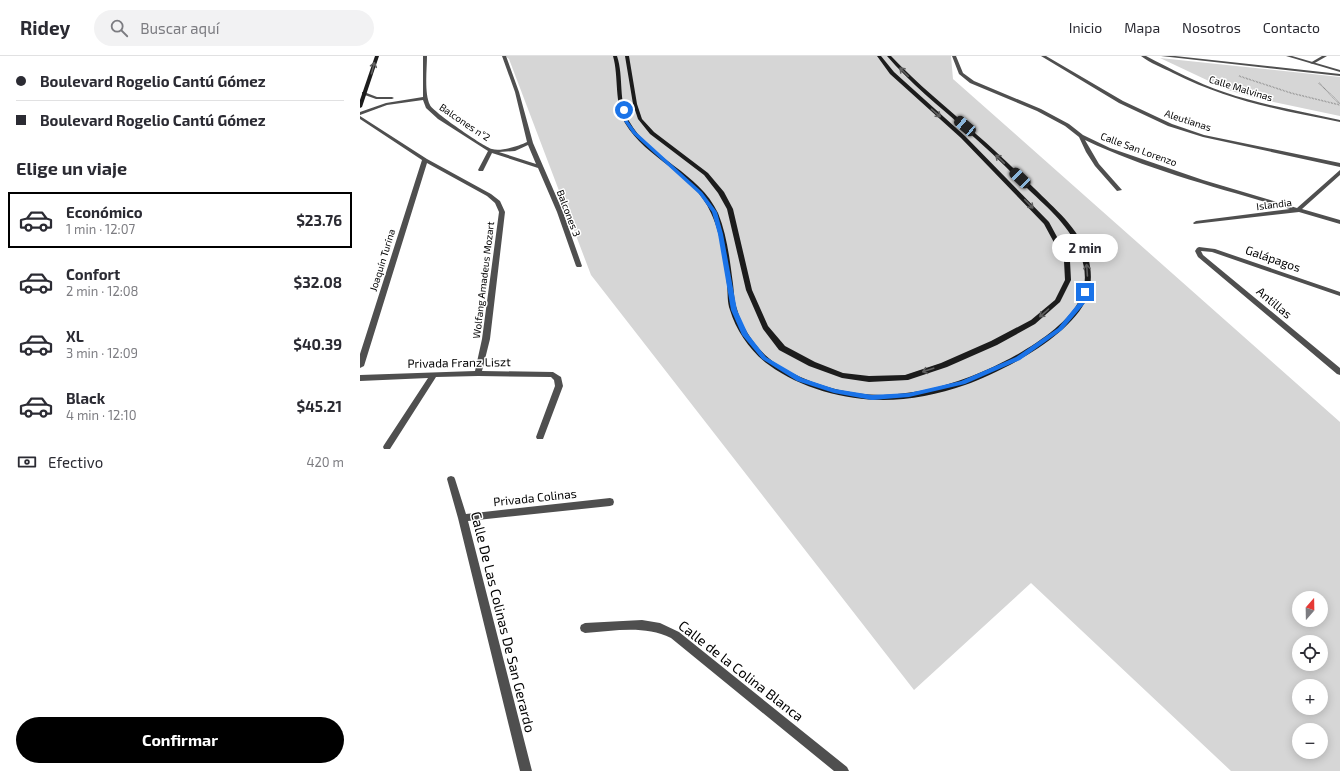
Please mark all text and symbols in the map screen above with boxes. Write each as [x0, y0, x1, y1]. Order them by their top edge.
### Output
search box [94, 10, 374, 46]
text: Ridey [20, 16, 70, 39]
icon: search [108, 17, 130, 39]
text: Buscar aquí [140, 19, 219, 37]
text: Inicio [1069, 19, 1102, 36]
text: Mapa [1124, 19, 1160, 36]
text: Nosotros [1182, 19, 1241, 36]
text: Contacto [1263, 19, 1320, 36]
one-way arrow [370, 62, 378, 75]
one-way arrow [899, 67, 909, 77]
text: Boulevard Rogelio Cantú Gómez [40, 72, 266, 90]
street label: Calle Malvinas [1208, 73, 1274, 103]
street label: Balcones n°2 [437, 101, 493, 144]
route start [615, 101, 633, 119]
street label: Aleutianas [1163, 107, 1213, 133]
one-way arrow [931, 109, 941, 118]
text: Boulevard Rogelio Cantú Gómez [40, 111, 266, 129]
car [952, 114, 978, 138]
street label: Calle San Lorenzo [1099, 130, 1179, 169]
one-way arrow [995, 155, 1005, 164]
text: Elige un viaje [16, 157, 127, 179]
car [1007, 165, 1033, 191]
street label: Balcones 3 [555, 188, 583, 238]
street label: Islandia [1256, 196, 1292, 212]
one-way arrow [1024, 199, 1034, 209]
icon: car [18, 202, 54, 238]
text: Económico [66, 203, 143, 221]
text: $23.76 [296, 211, 342, 229]
text: 1 min · 12:07 [66, 221, 135, 237]
street label: Wolfang Amadeus Mozart [470, 221, 496, 339]
street label: Joaquín Turína [367, 227, 397, 293]
callout: 2 min [1052, 234, 1118, 262]
text: 2 min [1068, 240, 1102, 256]
street label: Galápagos [1244, 242, 1303, 274]
icon: car [18, 264, 54, 300]
one-way arrow [1084, 264, 1091, 277]
text: Confort [66, 265, 120, 283]
text: $32.08 [294, 273, 342, 291]
text: 2 min · 12:08 [66, 283, 139, 299]
route end [1076, 283, 1094, 301]
street label: Antillas [1254, 283, 1295, 321]
one-way arrow [1039, 309, 1049, 318]
icon: car [18, 326, 54, 362]
text: XL [66, 327, 84, 345]
text: $40.39 [293, 335, 342, 353]
text: 3 min · 12:09 [66, 345, 138, 361]
street label: Privada Franz Liszt [407, 354, 511, 370]
one-way arrow [921, 367, 934, 374]
icon: car [18, 388, 54, 424]
text: Black [66, 389, 105, 407]
text: $45.21 [297, 397, 342, 415]
text: 4 min · 12:10 [66, 407, 137, 423]
icon: cash [16, 451, 38, 473]
text: Efectivo [48, 453, 103, 471]
text: 420 m [307, 454, 344, 470]
street label: Privada Colinas [493, 486, 577, 508]
street label: Calle De Las Colinas De San Gerardo [468, 510, 539, 734]
north arrow [1292, 591, 1328, 627]
map controls [1292, 591, 1328, 759]
street label: Calle de la Colina Blanca [675, 617, 807, 725]
button: locate [1292, 635, 1328, 671]
button: + [1292, 679, 1328, 715]
button: Confirmar [16, 717, 344, 763]
button: − [1292, 723, 1328, 759]

